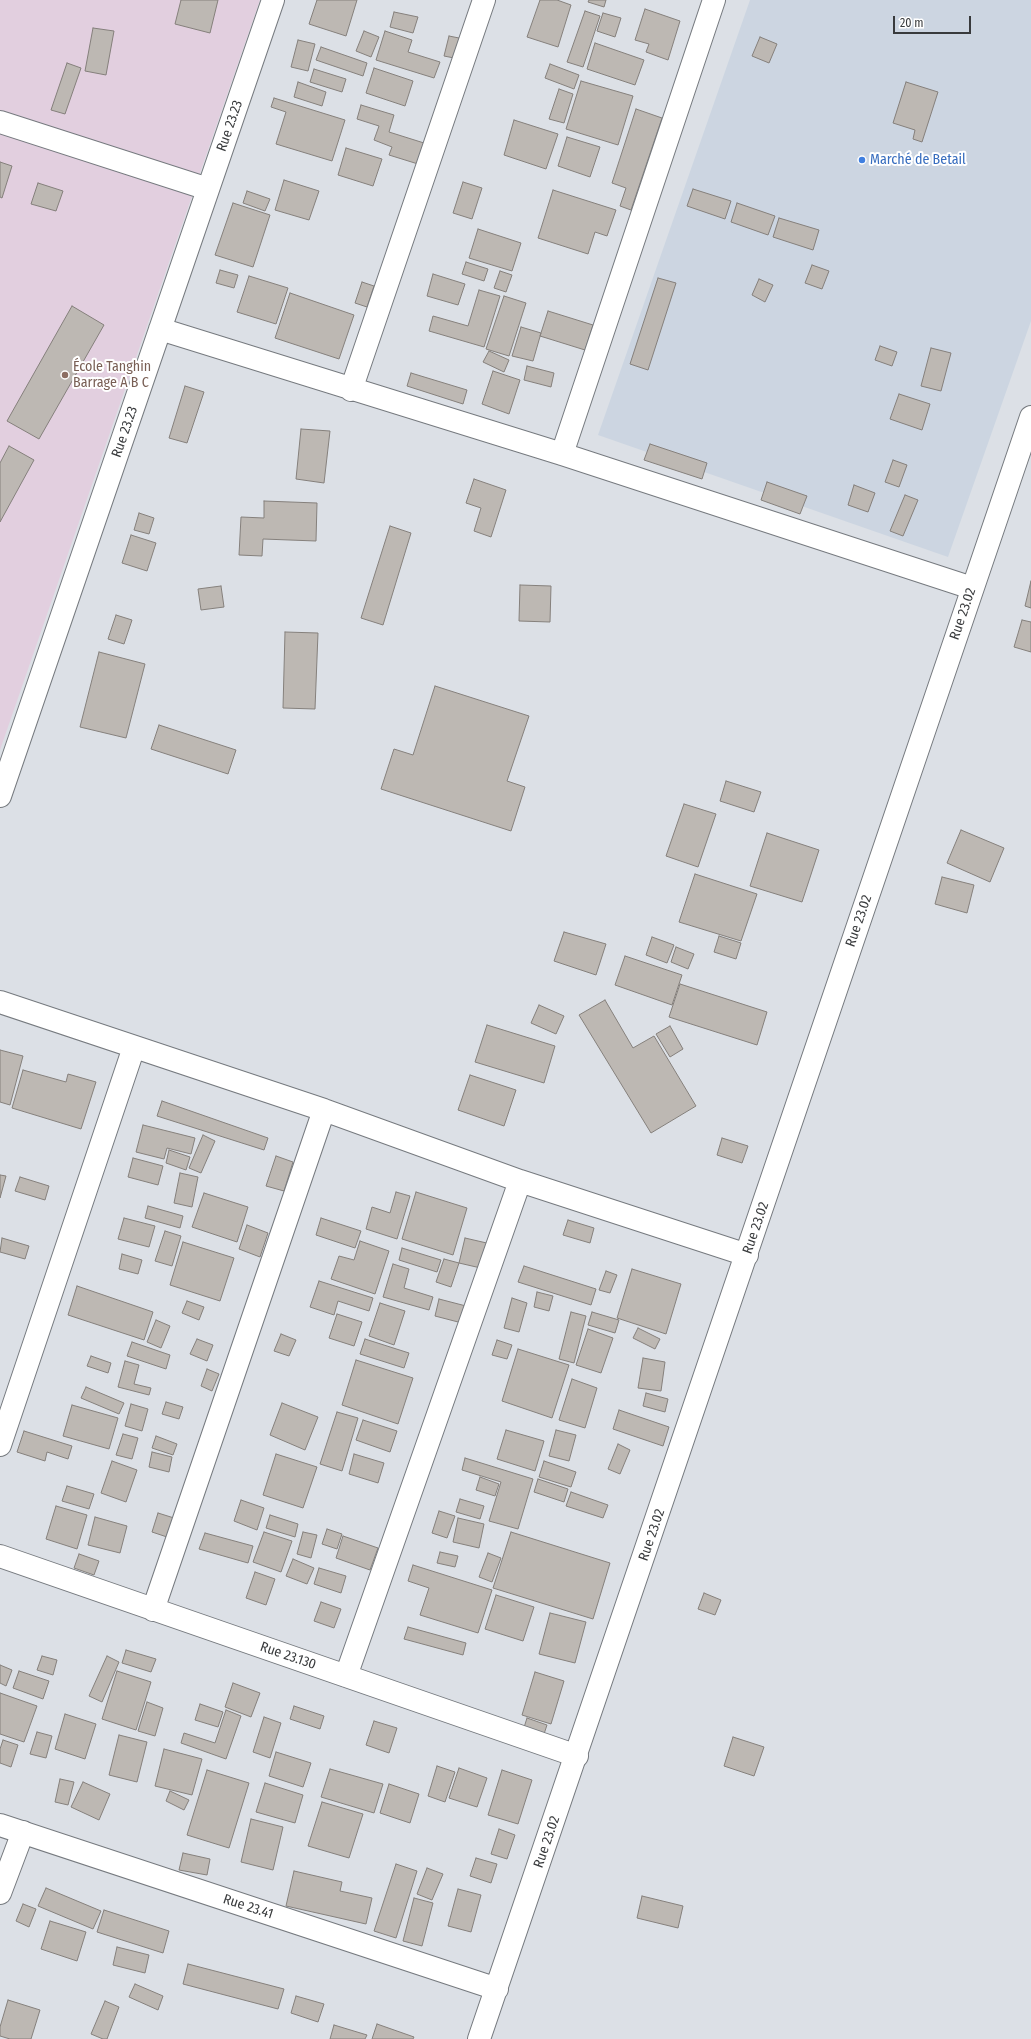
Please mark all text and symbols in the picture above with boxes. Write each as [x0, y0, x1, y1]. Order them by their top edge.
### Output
scale bar [895, 8, 973, 34]
text: 20 m [900, 16, 924, 30]
street label: Rue 23.23 [213, 98, 247, 154]
place label: Marché de Betail [870, 152, 966, 168]
marker: Marché de Betail [857, 155, 867, 165]
place label: École Tanghin Barrage A B C [73, 359, 151, 392]
marker: École Tanghin Barrage A B C [60, 370, 70, 380]
street label: Rue 23.23 [108, 404, 142, 460]
street label: Rue 23.02 [946, 586, 980, 642]
street label: Rue 23.02 [842, 893, 876, 949]
street label: Rue 23.02 [739, 1200, 773, 1256]
street label: Rue 23.02 [635, 1507, 669, 1563]
street label: Rue 23.130 [258, 1639, 318, 1673]
street label: Rue 23.02 [530, 1814, 564, 1870]
street label: Rue 23.41 [221, 1891, 275, 1923]

